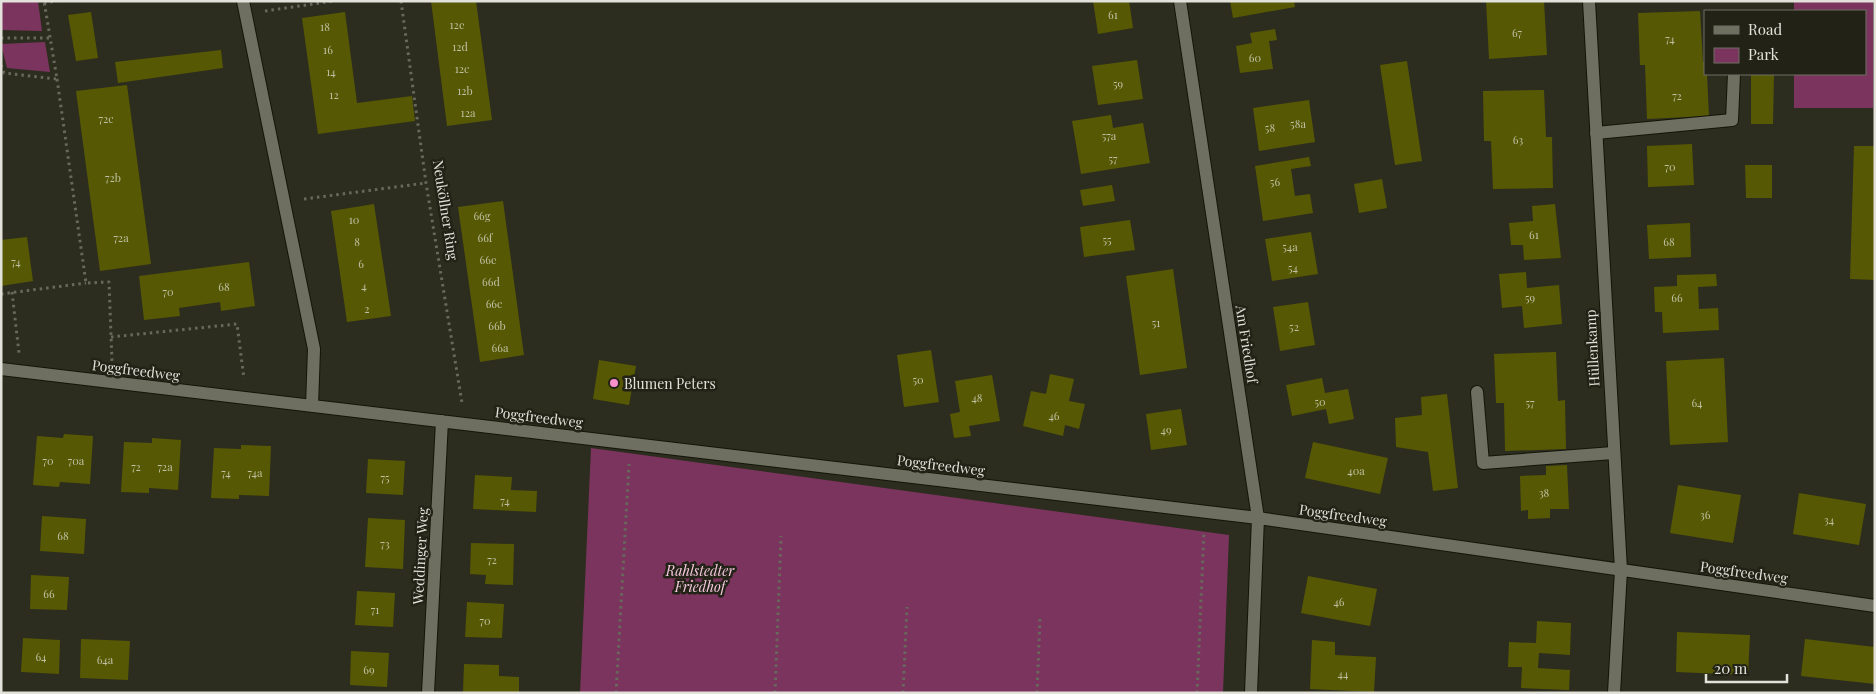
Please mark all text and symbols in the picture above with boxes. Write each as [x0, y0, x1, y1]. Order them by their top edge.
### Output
house number: 61 [1108, 7, 1118, 22]
legend [1704, 10, 1866, 75]
house number: 12e [450, 17, 465, 32]
house number: 18 [320, 19, 330, 34]
text: Road [1748, 19, 1782, 39]
house number: 67 [1512, 25, 1523, 40]
house number: 74 [1665, 31, 1675, 46]
house number: 12d [452, 39, 468, 54]
house number: 16 [323, 42, 333, 57]
text: Park [1748, 44, 1780, 64]
house number: 60 [1249, 50, 1262, 65]
house number: 12c [455, 61, 469, 76]
house number: 14 [326, 64, 336, 79]
house number: 59 [1113, 76, 1123, 91]
house number: 12b [457, 83, 473, 98]
house number: 12 [329, 87, 339, 102]
house number: 72 [1672, 88, 1682, 103]
house number: 12a [461, 105, 476, 120]
house number: 72c [98, 111, 114, 126]
house number: 58a [1290, 116, 1306, 131]
house number: 58 [1265, 120, 1275, 135]
house number: 57a [1102, 128, 1117, 143]
house number: 63 [1513, 132, 1523, 147]
house number: 57 [1108, 151, 1118, 166]
street label: Neuköllner Ring [429, 158, 463, 262]
house number: 70 [1664, 159, 1676, 174]
house number: 72b [105, 170, 121, 185]
house number: 56 [1270, 174, 1280, 189]
house number: 66g [473, 208, 491, 223]
house number: 10 [349, 212, 360, 227]
house number: 61 [1529, 227, 1539, 242]
house number: 72a [113, 230, 129, 245]
house number: 66f [477, 230, 494, 245]
house number: 55 [1102, 232, 1112, 247]
house number: 8 [354, 234, 360, 249]
house number: 68 [1663, 234, 1675, 249]
house number: 54a [1282, 239, 1298, 254]
house number: 66e [480, 252, 497, 267]
house number: 74 [11, 254, 21, 269]
house number: 6 [358, 256, 364, 271]
house number: 54 [1288, 260, 1299, 275]
house number: 66d [482, 274, 500, 289]
house number: 4 [361, 278, 367, 293]
house number: 68 [218, 279, 230, 294]
house number: 70 [162, 284, 174, 299]
house number: 59 [1525, 290, 1535, 305]
house number: 66 [1671, 290, 1683, 305]
house number: 66c [486, 296, 502, 311]
house number: 2 [364, 301, 370, 316]
street label: Am Friedhof [1231, 303, 1263, 386]
street label: Hüllenkamp [1580, 309, 1604, 387]
house number: 51 [1152, 315, 1160, 330]
house number: 66b [488, 318, 506, 333]
house number: 52 [1289, 319, 1299, 334]
house number: 66a [492, 340, 509, 355]
street label: Poggfreedweg [91, 355, 182, 385]
house number: 50 [912, 372, 924, 387]
place label: Blumen Peters [624, 374, 716, 393]
marker: Blumen Peters [608, 377, 620, 389]
house number: 48 [971, 390, 983, 405]
house number: 50 [1314, 394, 1326, 409]
house number: 57 [1525, 395, 1535, 410]
house number: 64 [1691, 395, 1703, 410]
street label: Poggfreedweg [494, 402, 585, 432]
house number: 46 [1048, 408, 1060, 423]
house number: 49 [1160, 422, 1172, 437]
street label: Poggfreedweg [896, 450, 987, 480]
house number: 70 [42, 453, 54, 468]
house number: 70a [68, 453, 85, 468]
house number: 72 [131, 459, 141, 474]
house number: 72a [157, 459, 173, 474]
house number: 40a [1347, 463, 1365, 478]
house number: 74 [221, 465, 231, 480]
house number: 74a [247, 465, 263, 480]
house number: 75 [380, 470, 390, 485]
house number: 38 [1539, 485, 1550, 500]
house number: 74 [500, 493, 510, 508]
street label: Poggfreedweg [1298, 499, 1389, 531]
street label: Weddinger Weg [408, 507, 432, 606]
house number: 36 [1700, 507, 1711, 522]
house number: 34 [1824, 512, 1835, 527]
house number: 68 [57, 528, 69, 543]
house number: 73 [380, 536, 390, 551]
house number: 72 [487, 552, 497, 567]
street label: Poggfreedweg [1699, 556, 1790, 588]
park label: Rahlstedter Friedhof [665, 561, 735, 596]
house number: 66 [43, 586, 55, 601]
house number: 46 [1333, 594, 1345, 609]
house number: 71 [371, 602, 379, 617]
house number: 70 [479, 613, 491, 628]
house number: 64 [35, 649, 47, 664]
house number: 64a [97, 652, 114, 667]
scale bar [1706, 652, 1787, 684]
text: 20 m [1714, 658, 1748, 678]
house number: 69 [363, 662, 375, 677]
house number: 44 [1338, 666, 1349, 681]

